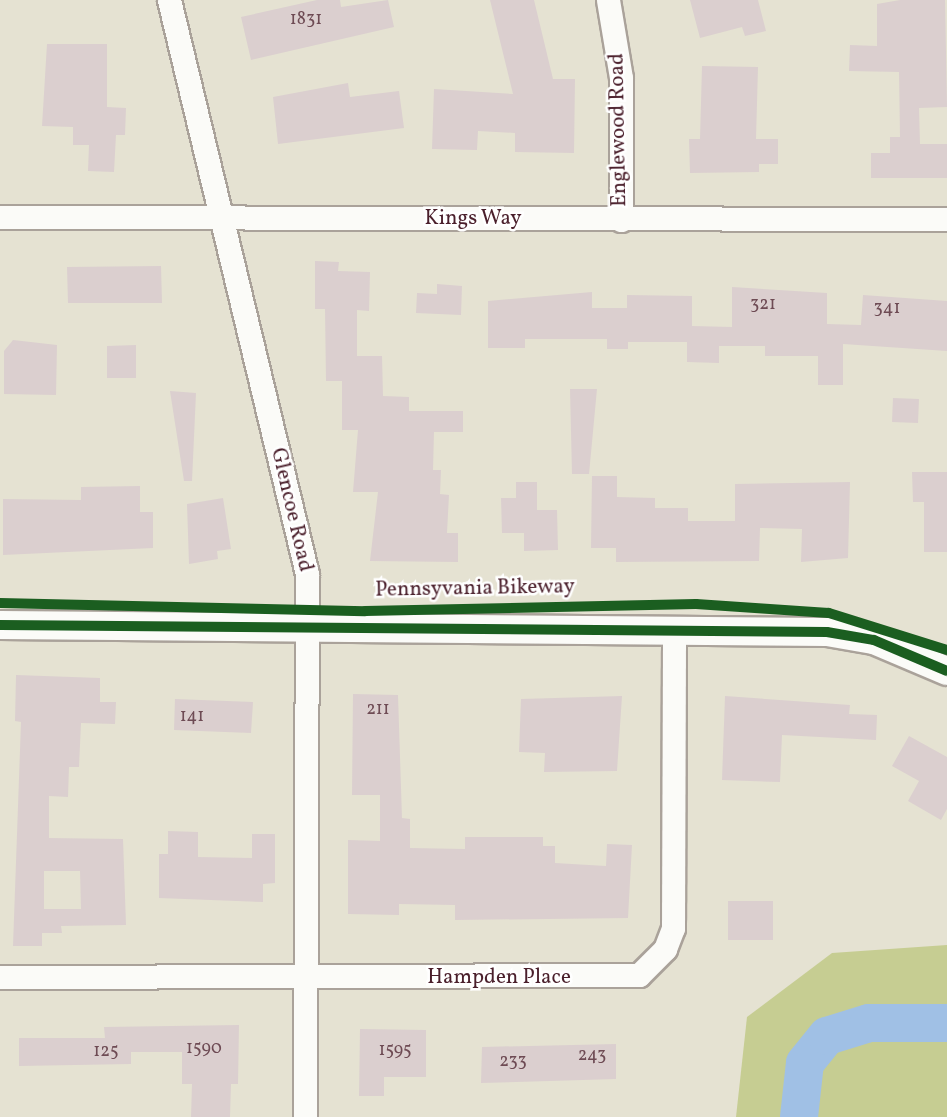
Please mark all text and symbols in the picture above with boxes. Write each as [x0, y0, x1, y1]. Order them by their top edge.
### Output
house number: 1831 [290, 9, 322, 31]
street label: Englewood Road [605, 53, 633, 207]
street label: Kings Way [424, 206, 522, 232]
house number: 321 [750, 294, 776, 316]
house number: 341 [874, 298, 900, 320]
street label: Glencoe Road [265, 446, 317, 574]
street label: Pennsyvania Bikeway [375, 575, 575, 603]
house number: 211 [366, 699, 390, 721]
house number: 141 [180, 706, 204, 728]
street label: Hampden Place [427, 965, 571, 991]
house number: 1590 [186, 1038, 222, 1060]
house number: 1595 [378, 1040, 412, 1062]
house number: 125 [93, 1041, 119, 1063]
house number: 243 [578, 1045, 606, 1067]
house number: 233 [499, 1051, 527, 1073]

